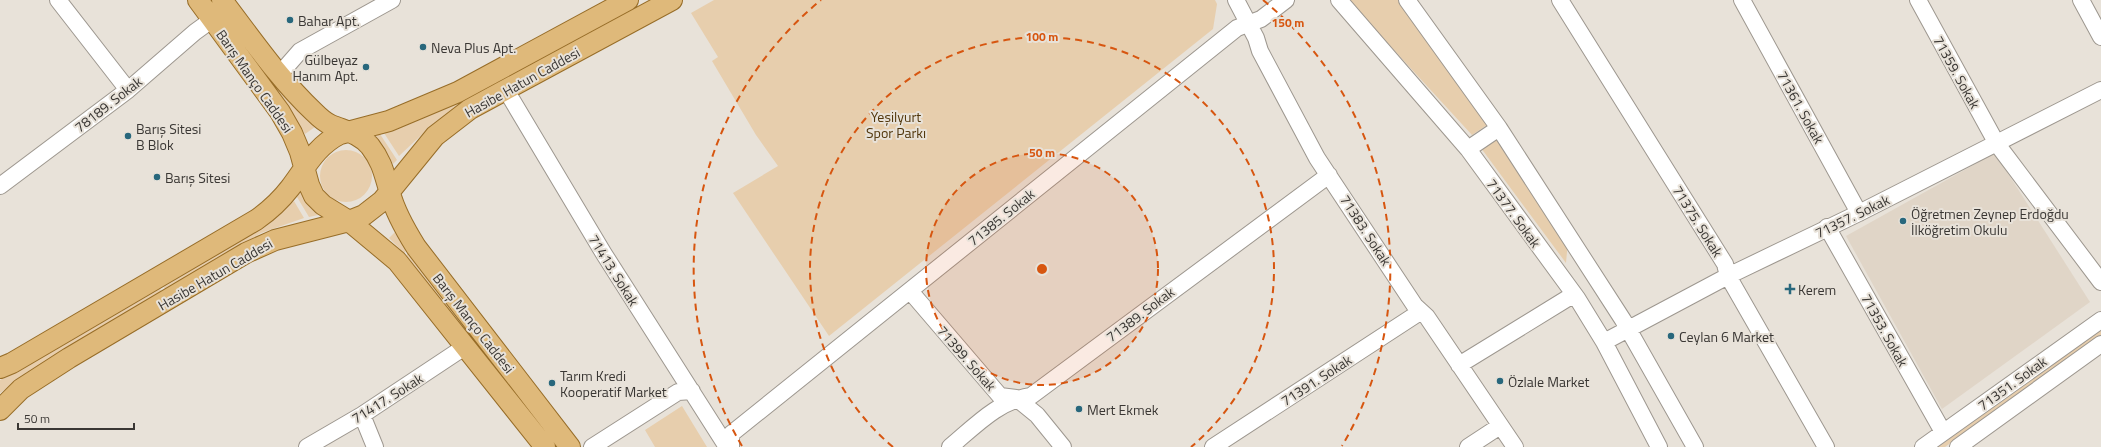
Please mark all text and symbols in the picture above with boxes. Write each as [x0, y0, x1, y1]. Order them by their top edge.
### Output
place label: Bahar Apt. [298, 10, 360, 31]
text: 150 m [1272, 13, 1304, 32]
marker: Bahar Apt. [285, 15, 295, 25]
street label: Barış Manço Caddesi [211, 25, 299, 137]
text: 100 m [1026, 27, 1058, 46]
street label: 71359. Sokak [1928, 32, 1986, 113]
place label: Neva Plus Apt. [431, 37, 516, 58]
marker: Neva Plus Apt. [418, 42, 428, 52]
street label: Hasibe Hatun Caddesi [460, 42, 584, 122]
place label: Gülbeyaz Hanım Apt. [293, 49, 358, 86]
marker: Gülbeyaz Hanım Apt. [361, 62, 371, 72]
street label: 71361. Sokak [1772, 67, 1830, 148]
street label: 78189. Sokak [70, 71, 146, 137]
park label: Yeşilyurt Spor Parkı [866, 106, 926, 143]
place label: Barış Sitesi B Blok [136, 118, 201, 155]
marker: Barış Sitesi B Blok [123, 131, 133, 141]
text: 50 m [1029, 143, 1055, 162]
place label: Barış Sitesi [165, 167, 230, 188]
marker: Barış Sitesi [152, 172, 162, 182]
street label: 71377. Sokak [1482, 174, 1546, 252]
street label: 71375. Sokak [1668, 181, 1728, 261]
street label: 71385. Sokak [963, 183, 1039, 251]
street label: 71357. Sokak [1811, 189, 1893, 243]
street label: 71383. Sokak [1335, 190, 1397, 270]
place label: Öğretmen Zeynep Erdoğdu İlköğretim Okulu [1911, 203, 2069, 240]
marker: Öğretmen Zeynep Erdoğdu İlköğretim Okulu [1898, 216, 1908, 226]
street label: 71413. Sokak [584, 230, 644, 310]
street label: Hasibe Hatun Caddesi [154, 233, 276, 315]
centre of rings [1035, 262, 1049, 276]
street label: Barış Manço Caddesi [428, 268, 520, 378]
place label: Kerem [1798, 279, 1836, 300]
street label: 71389. Sokak [1101, 281, 1179, 347]
marker: Kerem [1785, 284, 1795, 294]
street label: 71353. Sokak [1856, 290, 1914, 371]
street label: 71399. Sokak [933, 321, 1002, 396]
place label: Ceylan 6 Market [1679, 326, 1774, 347]
marker: Ceylan 6 Market [1666, 331, 1676, 341]
street label: 71391. Sokak [1276, 349, 1356, 411]
street label: 71351. Sokak [1973, 351, 2051, 415]
place label: Tarım Kredi Kooperatif Market [560, 365, 667, 402]
street label: 71417. Sokak [347, 368, 427, 428]
place label: Özlale Market [1508, 371, 1589, 392]
marker: Özlale Market [1495, 376, 1505, 386]
marker: Tarım Kredi Kooperatif Market [547, 378, 557, 388]
place label: Mert Ekmek [1087, 399, 1159, 420]
marker: Mert Ekmek [1074, 404, 1084, 414]
scale bar [18, 405, 134, 431]
text: 50 m [24, 409, 50, 428]

